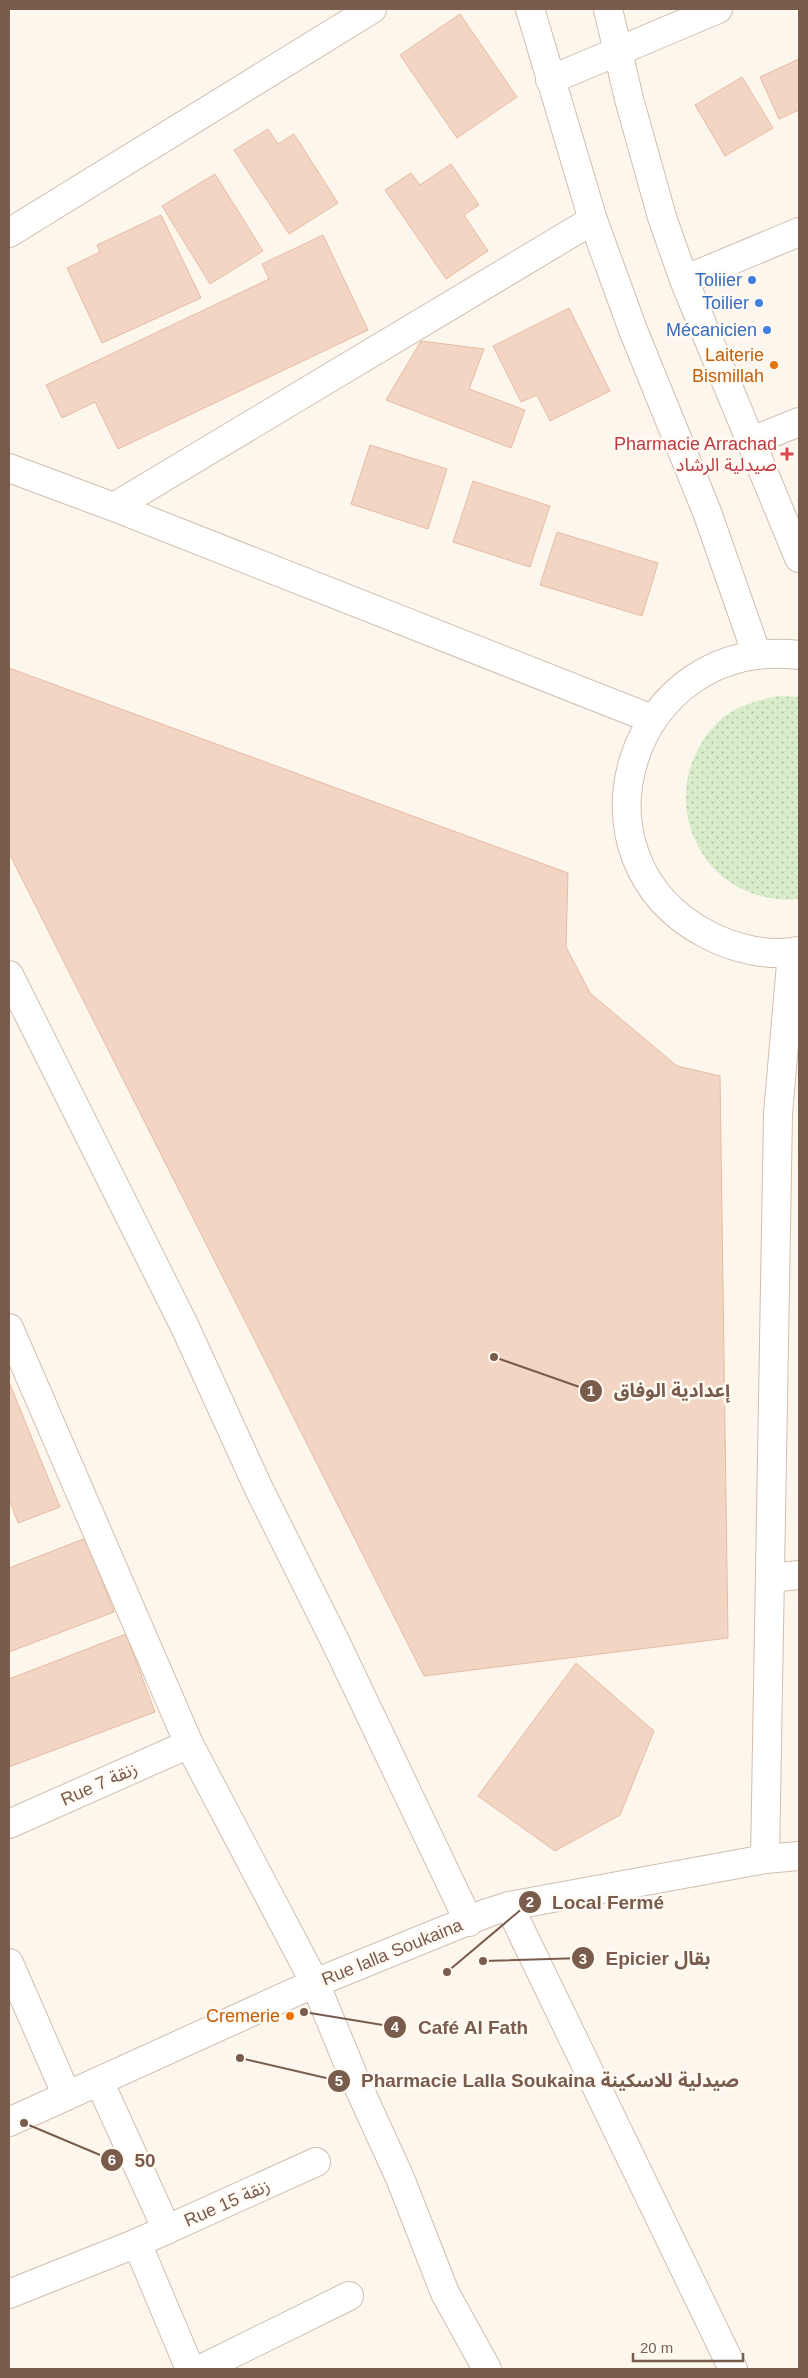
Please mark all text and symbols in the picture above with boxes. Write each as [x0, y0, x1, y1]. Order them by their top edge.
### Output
place label: Toliier [695, 270, 742, 290]
marker: Toliier [746, 274, 758, 286]
place label: Toilier [702, 293, 749, 313]
marker: Toilier [753, 297, 765, 309]
place label: Mécanicien [666, 320, 757, 340]
marker: Mécanicien [761, 324, 773, 336]
place label: Laiterie Bismillah [692, 345, 764, 386]
marker: Laiterie Bismillah [768, 359, 780, 371]
place label: Pharmacie Arrachad صيدلية الرشاد [614, 434, 777, 476]
marker: Pharmacie Arrachad صيدلية الرشاد [781, 448, 793, 460]
callout: إعدادية الوفاق [579, 1374, 740, 1408]
text: إعدادية الوفاق [614, 1380, 731, 1403]
text: 1 [587, 1382, 595, 1399]
street label: Rue 7 زنقة [58, 1758, 141, 1811]
callout: Local Fermé [517, 1885, 674, 1919]
text: Local Fermé [552, 1892, 664, 1913]
text: 2 [526, 1893, 534, 1910]
street label: Rue lalla Soukaina [319, 1914, 466, 1989]
callout: Epicier بقال [570, 1941, 720, 1975]
text: Epicier بقال [606, 1948, 710, 1970]
text: 3 [579, 1950, 587, 1967]
place label: Cremerie [206, 2006, 280, 2026]
marker: Cremerie [284, 2010, 296, 2022]
callout: Café Al Fath [383, 2010, 538, 2044]
text: Café Al Fath [418, 2017, 528, 2038]
text: 4 [391, 2018, 400, 2035]
callout: Pharmacie Lalla Soukaina صيدلية للاسكينة [326, 2064, 749, 2098]
text: Pharmacie Lalla Soukaina صيدلية للاسكينة [361, 2070, 739, 2091]
text: 5 [335, 2072, 343, 2089]
callout: 50 [99, 2143, 165, 2177]
text: 50 [134, 2150, 156, 2171]
text: 6 [108, 2151, 116, 2168]
street label: Rue 15 زنقة [181, 2175, 273, 2232]
scale bar [633, 2330, 743, 2362]
text: 20 m [640, 2339, 673, 2356]

